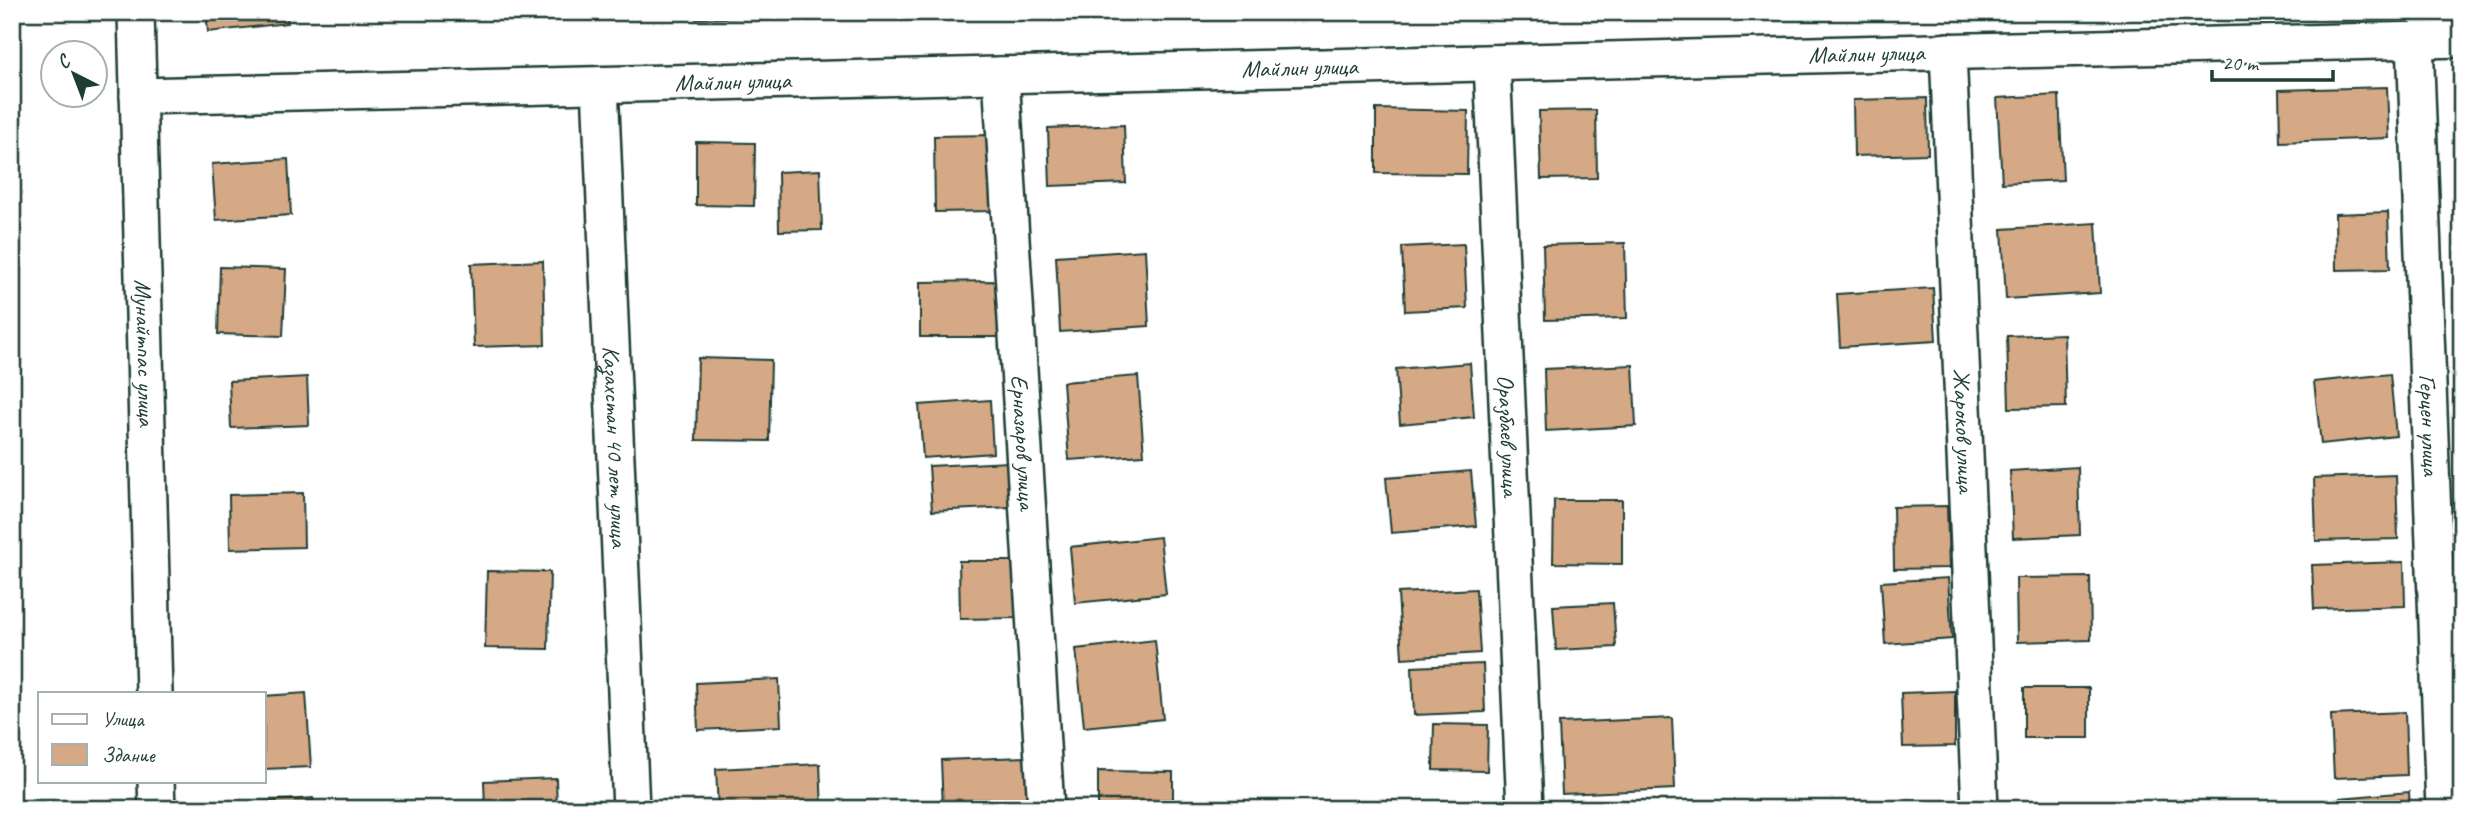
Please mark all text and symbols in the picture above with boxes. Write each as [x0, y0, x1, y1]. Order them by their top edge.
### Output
street label: Майлин улица [1808, 37, 1926, 70]
north arrow [38, 38, 108, 108]
scale bar [2212, 38, 2332, 82]
text: С [52, 48, 77, 74]
text: 20 m [2222, 50, 2260, 76]
street label: Майлин улица [1241, 51, 1360, 84]
street label: Майлин улица [674, 65, 793, 98]
street label: Мунайтпас улица [128, 279, 162, 428]
street label: Казахстан 40 лет улица [596, 345, 635, 549]
street label: Жароков улица [1946, 368, 1982, 496]
street label: Герцен улица [2413, 373, 2446, 477]
street label: Ерназаров улица [1004, 374, 1043, 513]
street label: Оразбаев улица [1491, 374, 1526, 499]
legend [38, 692, 266, 782]
text: Улица [102, 706, 145, 732]
text: Здание [102, 742, 156, 768]

